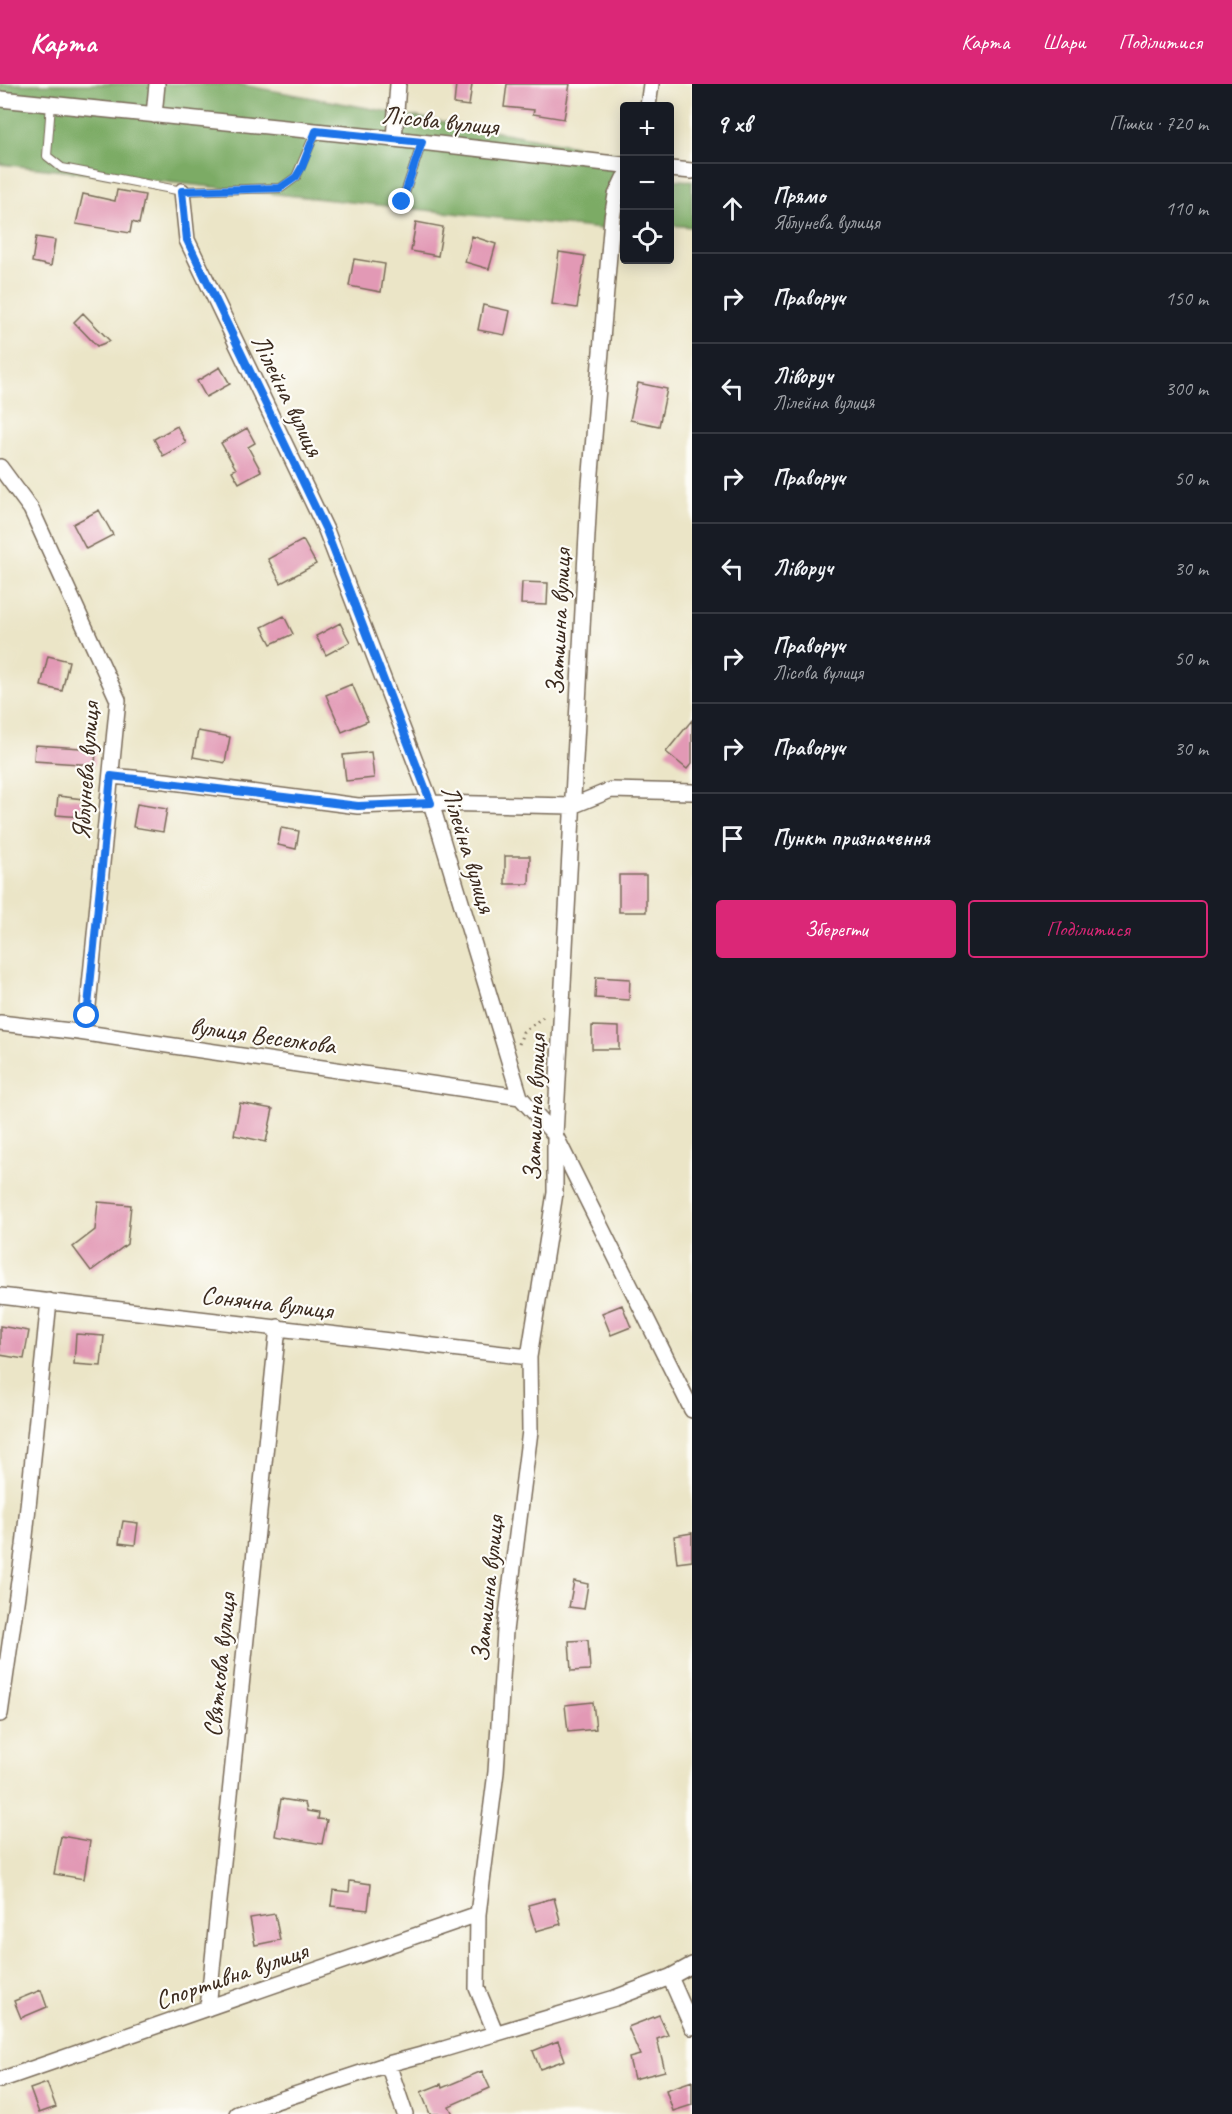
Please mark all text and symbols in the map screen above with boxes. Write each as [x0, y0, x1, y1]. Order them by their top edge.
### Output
text: Карта [30, 25, 97, 60]
text: Карта [961, 29, 1009, 55]
text: Шари [1042, 29, 1086, 55]
text: Поділитися [1119, 29, 1202, 55]
street label: Лісова вулиця [380, 98, 502, 143]
map controls [620, 102, 674, 264]
button: + [620, 102, 674, 156]
text: 9 хв [716, 107, 751, 140]
text: Пішки · 720 m [1109, 111, 1208, 136]
button: − [620, 156, 674, 210]
text: Прямо [773, 182, 825, 210]
route end [388, 188, 414, 214]
icon: ahead [716, 192, 749, 225]
text: 110 m [1165, 196, 1208, 221]
button: locate [620, 210, 674, 264]
text: Яблунева вулиця [773, 210, 880, 235]
icon: right [716, 282, 749, 315]
text: Праворуч [773, 284, 845, 312]
text: 150 m [1165, 286, 1208, 311]
street label: Лілейна вулиця [244, 329, 332, 463]
text: Ліворуч [773, 362, 833, 390]
icon: left [716, 372, 749, 405]
text: 300 m [1165, 376, 1208, 401]
text: Лілейна вулиця [773, 390, 874, 415]
icon: right [716, 462, 749, 495]
text: Праворуч [773, 464, 845, 492]
text: 50 m [1174, 466, 1208, 491]
street label: Затишна вулиця [538, 546, 579, 696]
icon: left [716, 552, 749, 585]
text: Ліворуч [773, 554, 833, 582]
text: 30 m [1174, 556, 1208, 581]
text: Праворуч [773, 632, 845, 660]
icon: right [716, 642, 749, 675]
text: 50 m [1174, 646, 1208, 671]
text: Лісова вулиця [773, 660, 863, 685]
street label: Яблунева вулиця [64, 699, 107, 841]
icon: right [716, 732, 749, 765]
text: Праворуч [773, 734, 845, 762]
text: 30 m [1174, 736, 1208, 761]
street label: Лілейна вулиця [433, 781, 504, 918]
icon: arrive [716, 822, 749, 855]
text: Пункт призначення [773, 824, 930, 852]
button: Зберегти [716, 900, 956, 958]
button: Поділитися [968, 900, 1208, 958]
route start [73, 1002, 99, 1028]
street label: вулиця Веселкова [188, 1009, 339, 1062]
street label: Затишна вулиця [515, 1032, 554, 1182]
street label: Сонячна вулиця [199, 1278, 337, 1327]
street label: Затишна вулиця [463, 1512, 512, 1664]
street label: Святкова вулиця [196, 1589, 244, 1739]
street label: Спортивна вулиця [151, 1933, 314, 2017]

